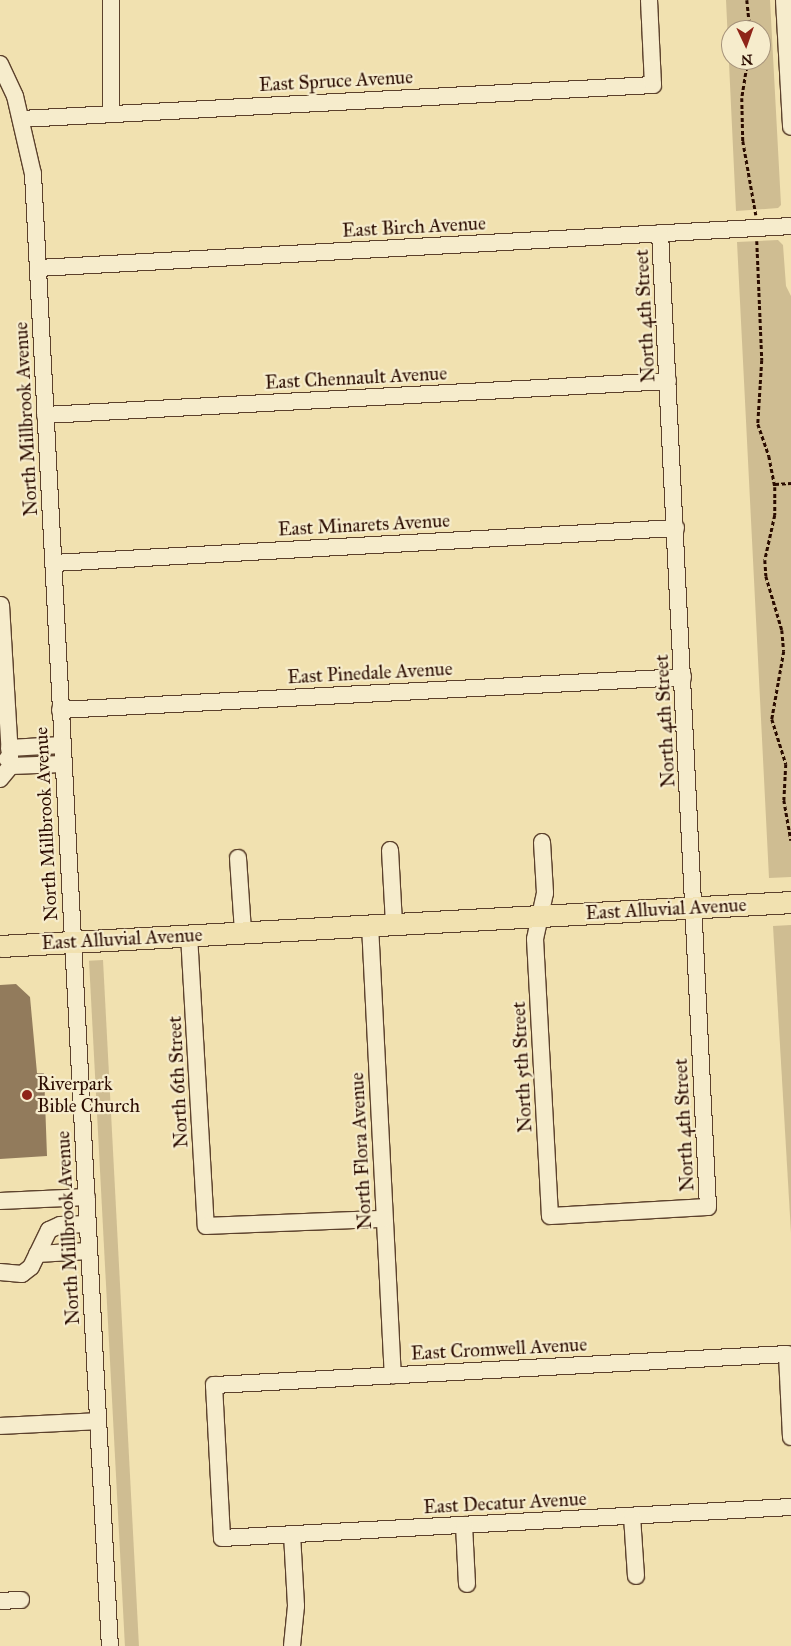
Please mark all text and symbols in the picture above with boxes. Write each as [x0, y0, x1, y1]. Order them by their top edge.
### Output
north arrow [721, 20, 771, 70]
text: N [740, 51, 753, 68]
street label: East Spruce Avenue [258, 66, 414, 96]
street label: East Birch Avenue [342, 212, 486, 242]
street label: North 4th Street [630, 249, 660, 383]
street label: North Millbrook Avenue [10, 321, 42, 517]
street label: East Chennault Avenue [264, 362, 448, 394]
street label: East Minarets Avenue [277, 509, 451, 541]
street label: North 4th Street [650, 654, 680, 788]
street label: East Pinedale Avenue [287, 657, 453, 689]
street label: North Millbrook Avenue [30, 726, 62, 922]
street label: East Alluvial Avenue [585, 893, 747, 925]
street label: East Alluvial Avenue [41, 923, 203, 955]
street label: North 5th Street [507, 1001, 537, 1133]
street label: North 6th Street [163, 1015, 193, 1149]
street label: North 4th Street [669, 1058, 699, 1192]
street label: North Flora Avenue [345, 1072, 377, 1230]
place label: Riverpark Bible Church [37, 1073, 140, 1117]
marker: Riverpark Bible Church [21, 1089, 33, 1101]
street label: North Millbrook Avenue [52, 1130, 84, 1326]
street label: East Cromwell Avenue [410, 1333, 588, 1365]
street label: East Decatur Avenue [423, 1487, 587, 1519]

